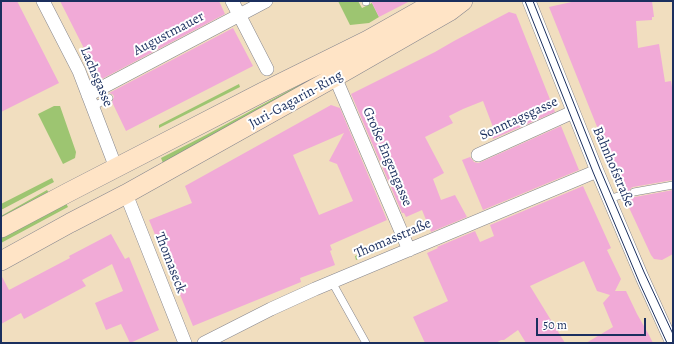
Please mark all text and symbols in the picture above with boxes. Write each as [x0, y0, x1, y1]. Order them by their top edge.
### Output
street label: Augustmauer [131, 8, 207, 60]
street label: Lachsgasse [76, 44, 116, 110]
street label: Juri-Gagarin-Ring [246, 67, 346, 133]
street label: Sonntagsgasse [477, 94, 561, 144]
street label: Große Engengasse [359, 105, 415, 209]
street label: Bahnhofstraße [589, 124, 637, 210]
street label: Thomasstraße [352, 215, 434, 263]
street label: Thomaseck [151, 230, 189, 296]
scale bar [538, 310, 648, 336]
text: 50 m [543, 317, 567, 333]

